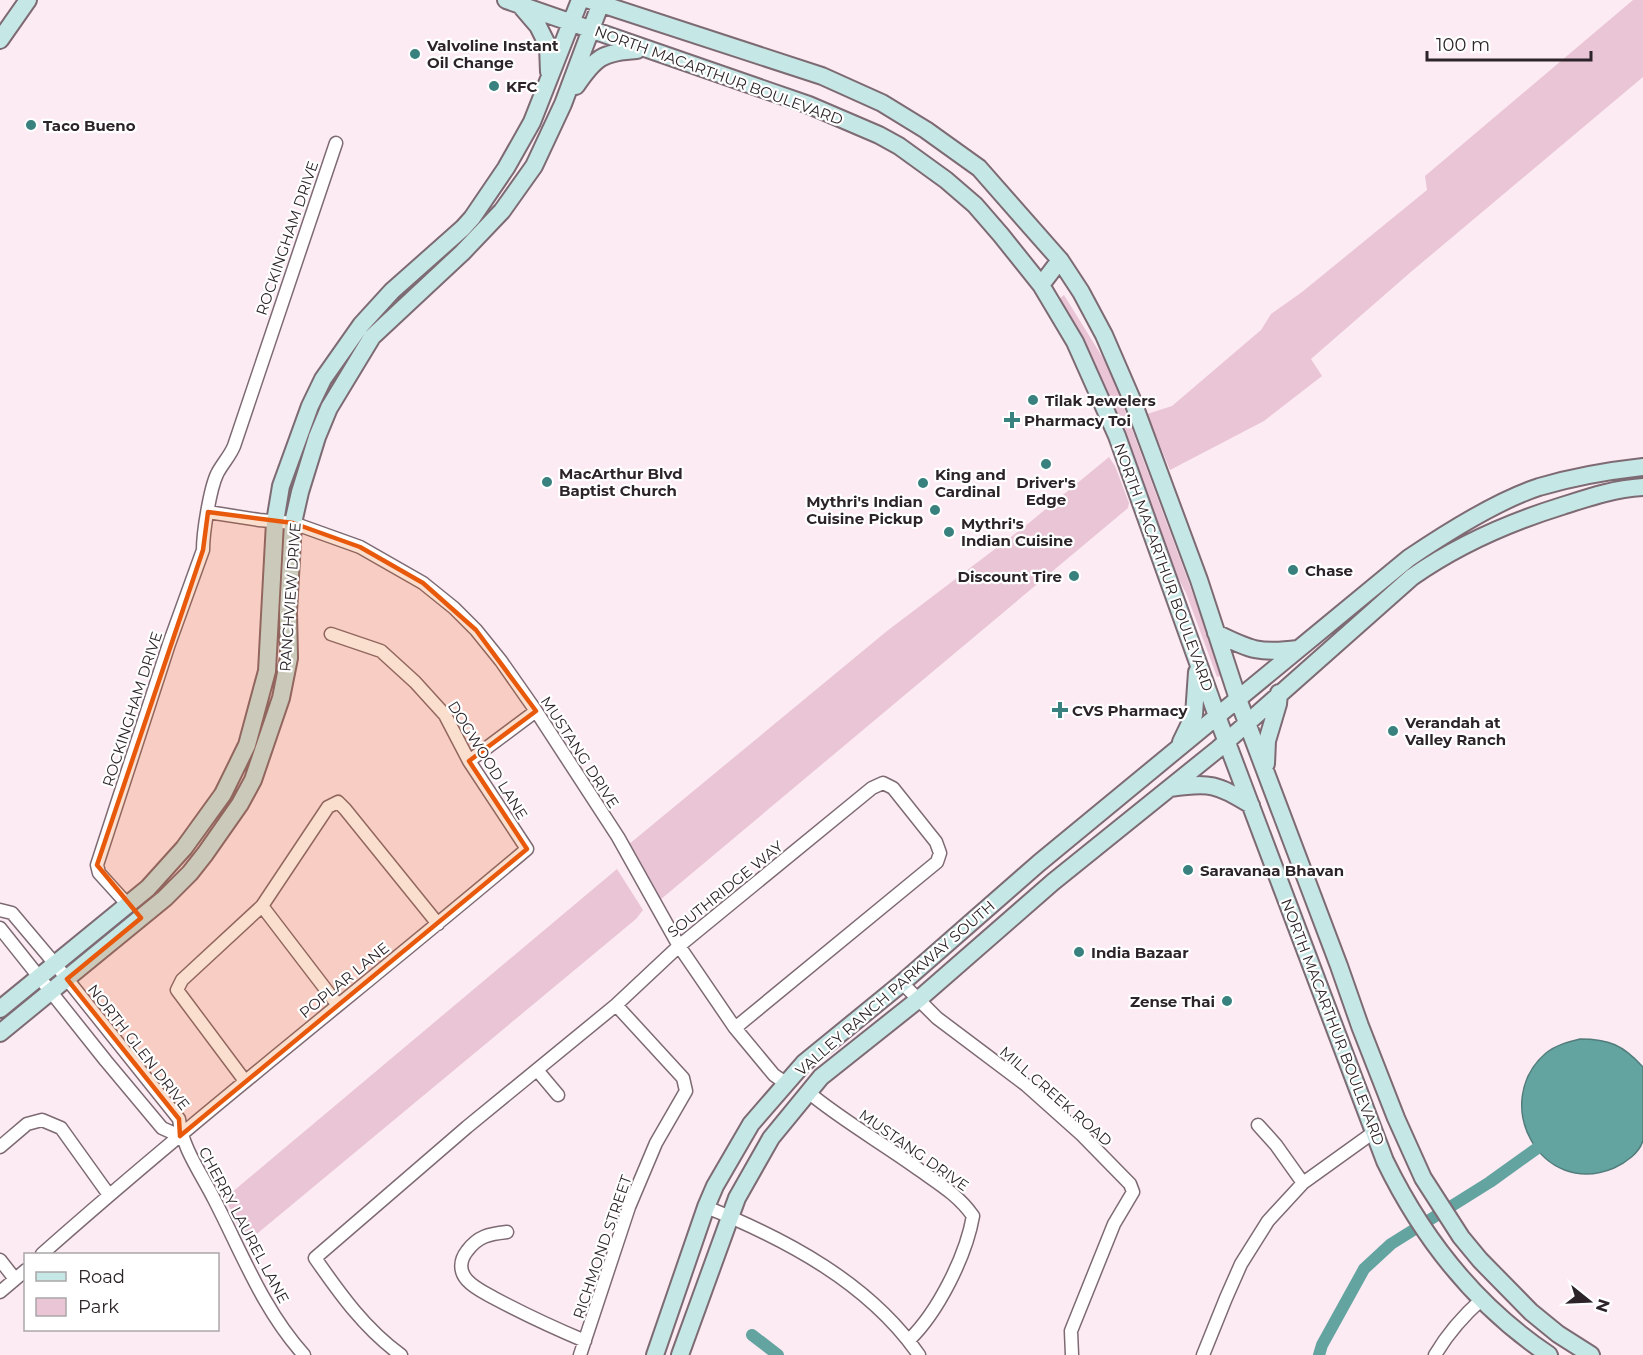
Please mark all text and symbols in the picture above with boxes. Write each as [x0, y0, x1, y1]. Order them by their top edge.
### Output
street label: NORTH MACARTHUR BOULEVARD [592, 21, 846, 129]
scale bar [1427, 24, 1590, 62]
text: 100 m [1436, 34, 1490, 56]
place label: Valvoline Instant Oil Change [426, 36, 559, 72]
marker: Valvoline Instant Oil Change [408, 47, 422, 61]
place label: KFC [506, 77, 538, 96]
marker: KFC [487, 79, 501, 93]
place label: Taco Bueno [43, 116, 136, 135]
marker: Taco Bueno [24, 118, 38, 132]
street label: ROCKINGHAM DRIVE [252, 158, 322, 318]
place label: Tilak Jewelers [1045, 391, 1156, 410]
marker: Tilak Jewelers [1026, 393, 1040, 407]
place label: Pharmacy Toi [1024, 411, 1131, 430]
marker: Pharmacy Toi [1005, 413, 1019, 427]
street label: NORTH MACARTHUR BOULEVARD [1110, 440, 1218, 694]
marker: Driver's Edge [1039, 457, 1053, 471]
place label: MacArthur Blvd Baptist Church [559, 464, 683, 500]
place label: King and Cardinal [935, 465, 1006, 501]
place label: Driver's Edge [1016, 473, 1076, 509]
marker: MacArthur Blvd Baptist Church [540, 475, 554, 489]
marker: King and Cardinal [916, 476, 930, 490]
place label: Mythri's Indian Cuisine Pickup [806, 492, 923, 528]
marker: Mythri's Indian Cuisine Pickup [928, 503, 942, 517]
place label: Mythri's Indian Cuisine [961, 514, 1073, 550]
street label: RANCHVIEW DRIVE [275, 522, 305, 672]
marker: Mythri's Indian Cuisine [942, 525, 956, 539]
place label: Chase [1305, 561, 1353, 580]
marker: Chase [1286, 563, 1300, 577]
place label: Discount Tire [958, 567, 1062, 586]
marker: Discount Tire [1067, 569, 1081, 583]
street label: ROCKINGHAM DRIVE [98, 629, 166, 789]
street label: MUSTANG DRIVE [537, 692, 623, 812]
street label: DOGWOOD LANE [444, 697, 532, 823]
place label: CVS Pharmacy [1072, 701, 1189, 720]
marker: CVS Pharmacy [1053, 703, 1067, 717]
place label: Verandah at Valley Ranch [1404, 713, 1506, 749]
marker: Verandah at Valley Ranch [1386, 724, 1400, 738]
street label: SOUTHRIDGE WAY [663, 836, 787, 941]
place label: Saravanaa Bhavan [1200, 861, 1344, 880]
marker: Saravanaa Bhavan [1181, 863, 1195, 877]
street label: VALLEY RANCH PARKWAY SOUTH [791, 896, 999, 1080]
street label: NORTH MACARTHUR BOULEVARD [1277, 896, 1389, 1148]
street label: POPLAR LANE [295, 938, 393, 1022]
place label: India Bazaar [1091, 943, 1189, 962]
marker: India Bazaar [1072, 945, 1086, 959]
street label: NORTH GLEN DRIVE [84, 980, 194, 1114]
place label: Zense Thai [1130, 992, 1215, 1011]
marker: Zense Thai [1220, 994, 1234, 1008]
street label: MILL CREEK ROAD [996, 1042, 1116, 1150]
street label: MUSTANG DRIVE [855, 1105, 973, 1195]
street label: CHERRY LAUREL LANE [195, 1143, 293, 1307]
street label: RICHMOND STREET [568, 1172, 636, 1321]
legend [24, 1253, 219, 1331]
text: Road [78, 1266, 125, 1288]
north arrow [1559, 1271, 1619, 1331]
text: Park [78, 1296, 119, 1318]
text: N [1592, 1296, 1614, 1315]

